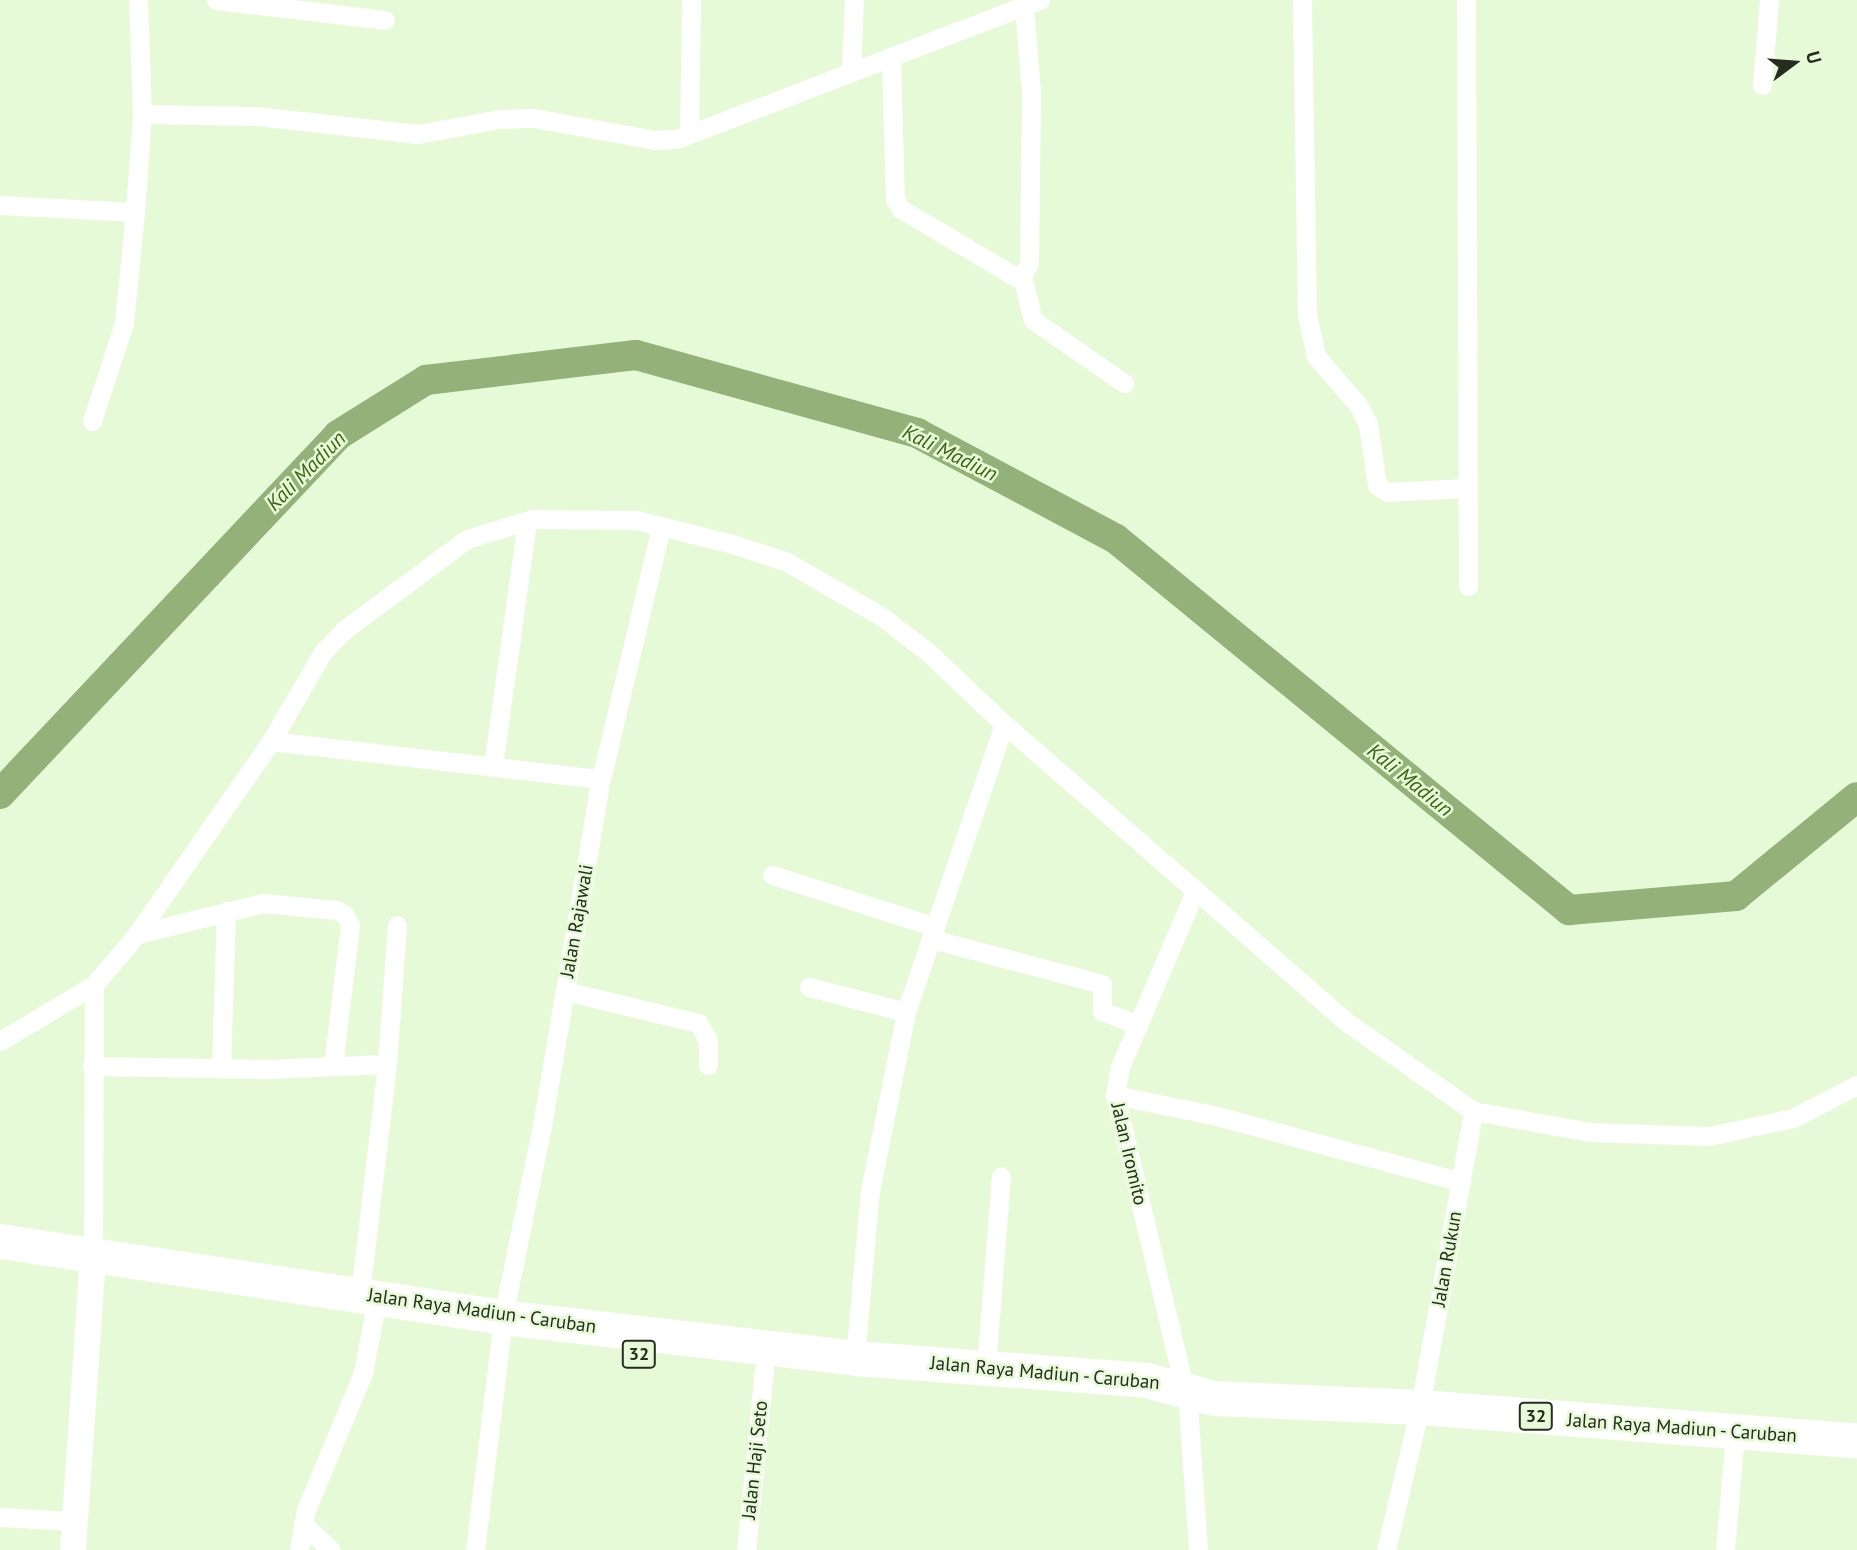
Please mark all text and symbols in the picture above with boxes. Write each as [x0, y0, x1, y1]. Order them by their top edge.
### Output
north arrow [1759, 28, 1829, 98]
text: U [1801, 48, 1827, 66]
water label: Kali Madiun [898, 419, 1002, 487]
water label: Kali Madiun [261, 426, 351, 516]
water label: Kali Madiun [1362, 738, 1458, 822]
street label: Jalan Rajawali [556, 863, 598, 979]
street label: Jalan Iromito [1106, 1101, 1152, 1207]
street label: Jalan Rukun [1427, 1210, 1467, 1308]
street label: Jalan Raya Madiun - Caruban [365, 1283, 599, 1339]
road number: 32 [622, 1339, 656, 1368]
street label: Jalan Raya Madiun - Caruban [928, 1351, 1162, 1395]
street label: Jalan Haji Seto [737, 1400, 773, 1520]
road number: 32 [1518, 1401, 1554, 1430]
street label: Jalan Raya Madiun - Caruban [1565, 1408, 1799, 1448]

